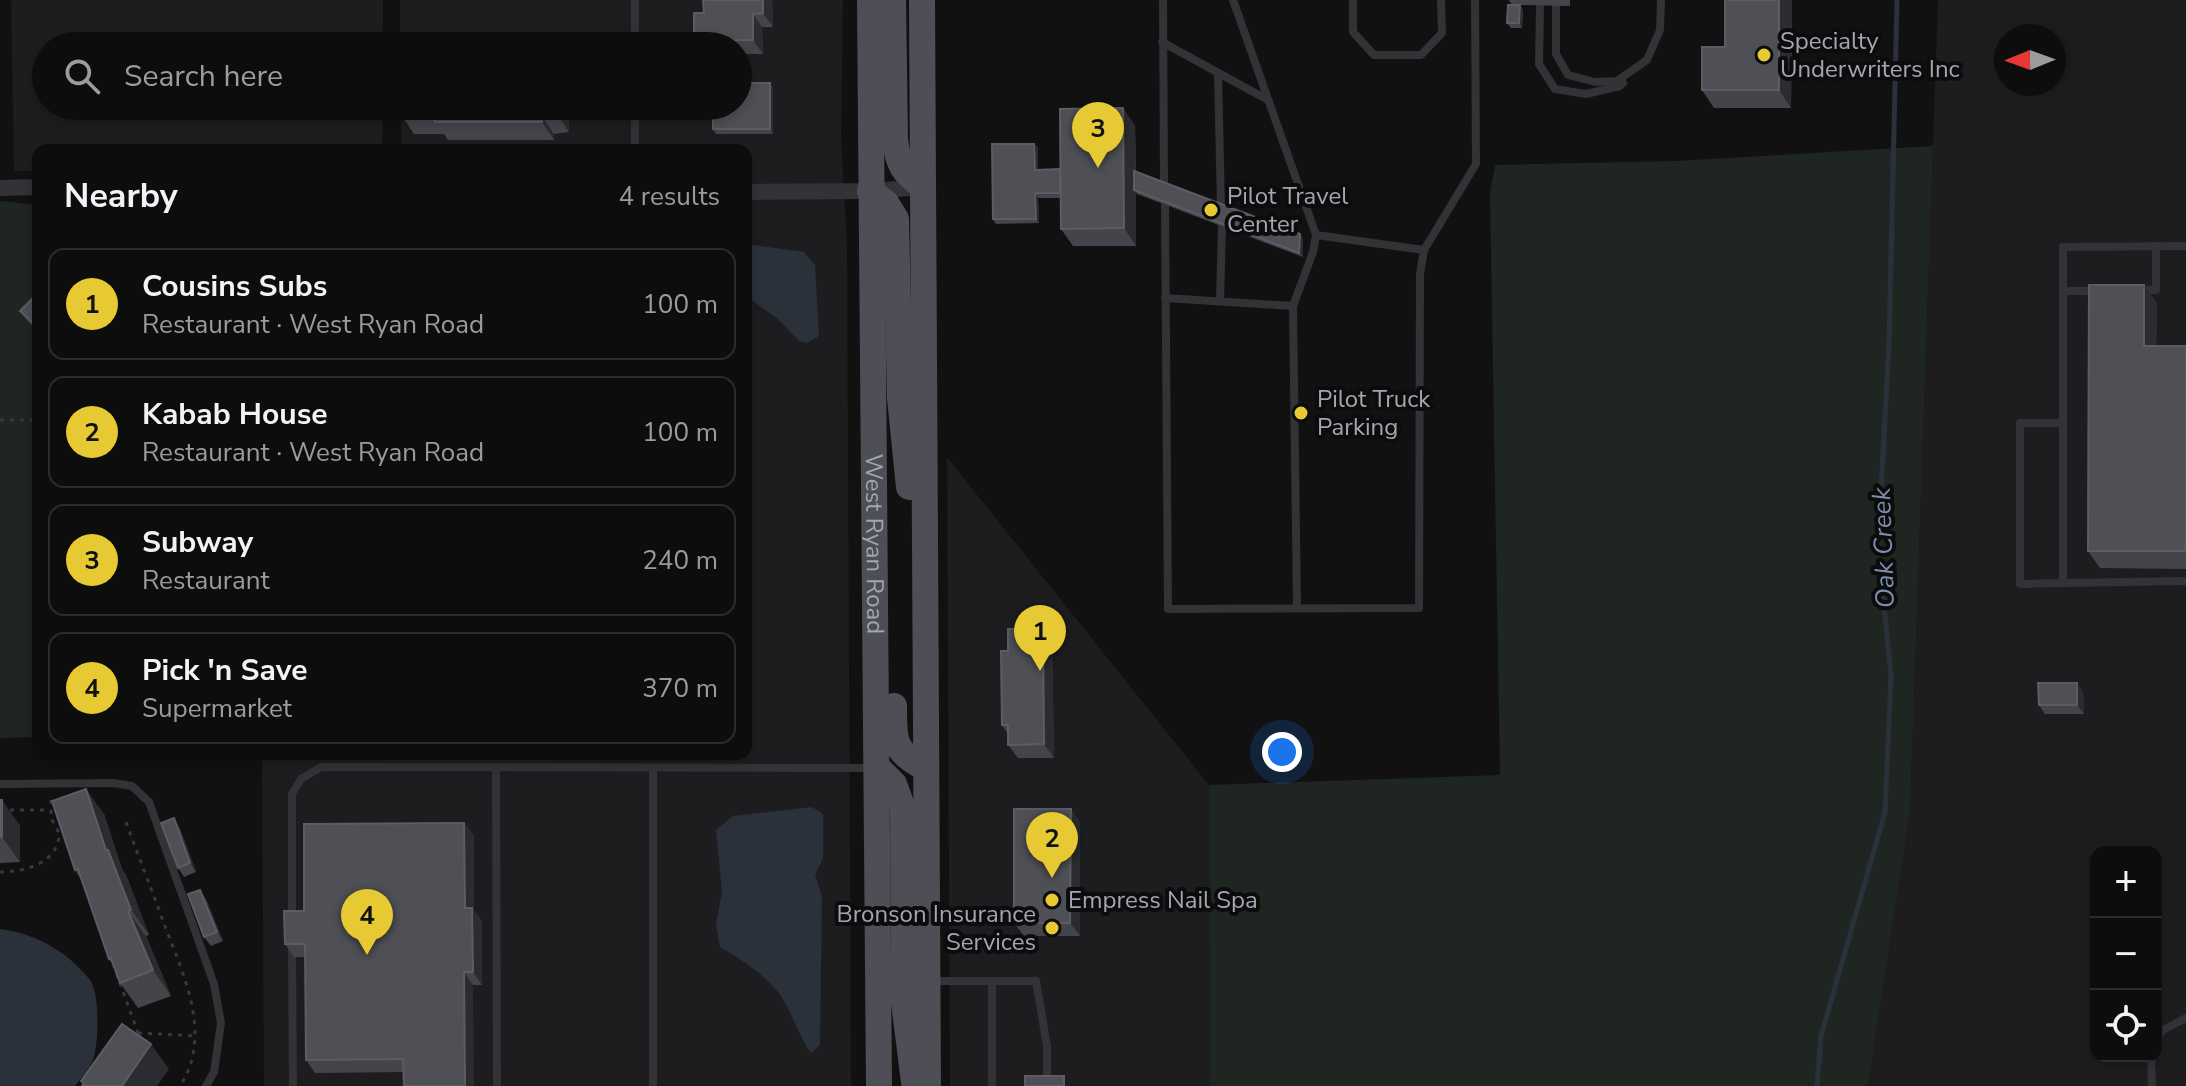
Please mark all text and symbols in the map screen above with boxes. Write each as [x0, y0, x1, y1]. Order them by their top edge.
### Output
north arrow [1994, 24, 2066, 96]
place label: Specialty Underwriters Inc [1780, 25, 1960, 85]
search box [32, 32, 752, 120]
marker: Specialty Underwriters Inc [1755, 46, 1773, 64]
icon: search [60, 54, 104, 98]
text: Search here [124, 56, 283, 97]
pin: 3 [1072, 102, 1124, 168]
text: Nearby [64, 173, 178, 219]
text: 4 results [619, 179, 720, 214]
place label: Pilot Travel Center [1227, 180, 1348, 240]
marker: Pilot Travel Center [1202, 201, 1220, 219]
text: Cousins Subs [142, 266, 328, 307]
text: 1 [84, 287, 100, 322]
text: 100 m [642, 287, 718, 322]
text: Restaurant · West Ryan Road [142, 307, 484, 342]
place label: Pilot Truck Parking [1317, 383, 1431, 443]
text: Kabab House [142, 394, 328, 435]
marker: Pilot Truck Parking [1292, 404, 1310, 422]
text: 2 [84, 415, 100, 450]
text: 100 m [642, 415, 718, 450]
text: Restaurant · West Ryan Road [142, 435, 484, 470]
street label: West Ryan Road [858, 454, 891, 634]
water label: Oak Creek [1864, 486, 1903, 609]
text: Subway [142, 522, 253, 563]
text: 3 [84, 543, 100, 578]
text: 240 m [642, 543, 718, 578]
text: Restaurant [142, 563, 270, 598]
pin: 1 [1014, 605, 1066, 671]
text: Pick 'n Save [142, 650, 307, 691]
text: 4 [84, 671, 100, 706]
text: 370 m [642, 671, 718, 706]
text: Supermarket [142, 691, 292, 726]
your location [1262, 732, 1302, 772]
pin: 2 [1026, 812, 1078, 878]
map controls [2090, 846, 2162, 1062]
button: + [2090, 846, 2162, 918]
place label: Empress Nail Spa [1068, 884, 1258, 916]
pin: 4 [341, 889, 393, 955]
marker: Empress Nail Spa [1043, 891, 1061, 909]
place label: Bronson Insurance Services [836, 898, 1036, 958]
button: − [2090, 918, 2162, 990]
marker: Bronson Insurance Services [1043, 919, 1061, 937]
button: locate [2090, 990, 2162, 1062]

